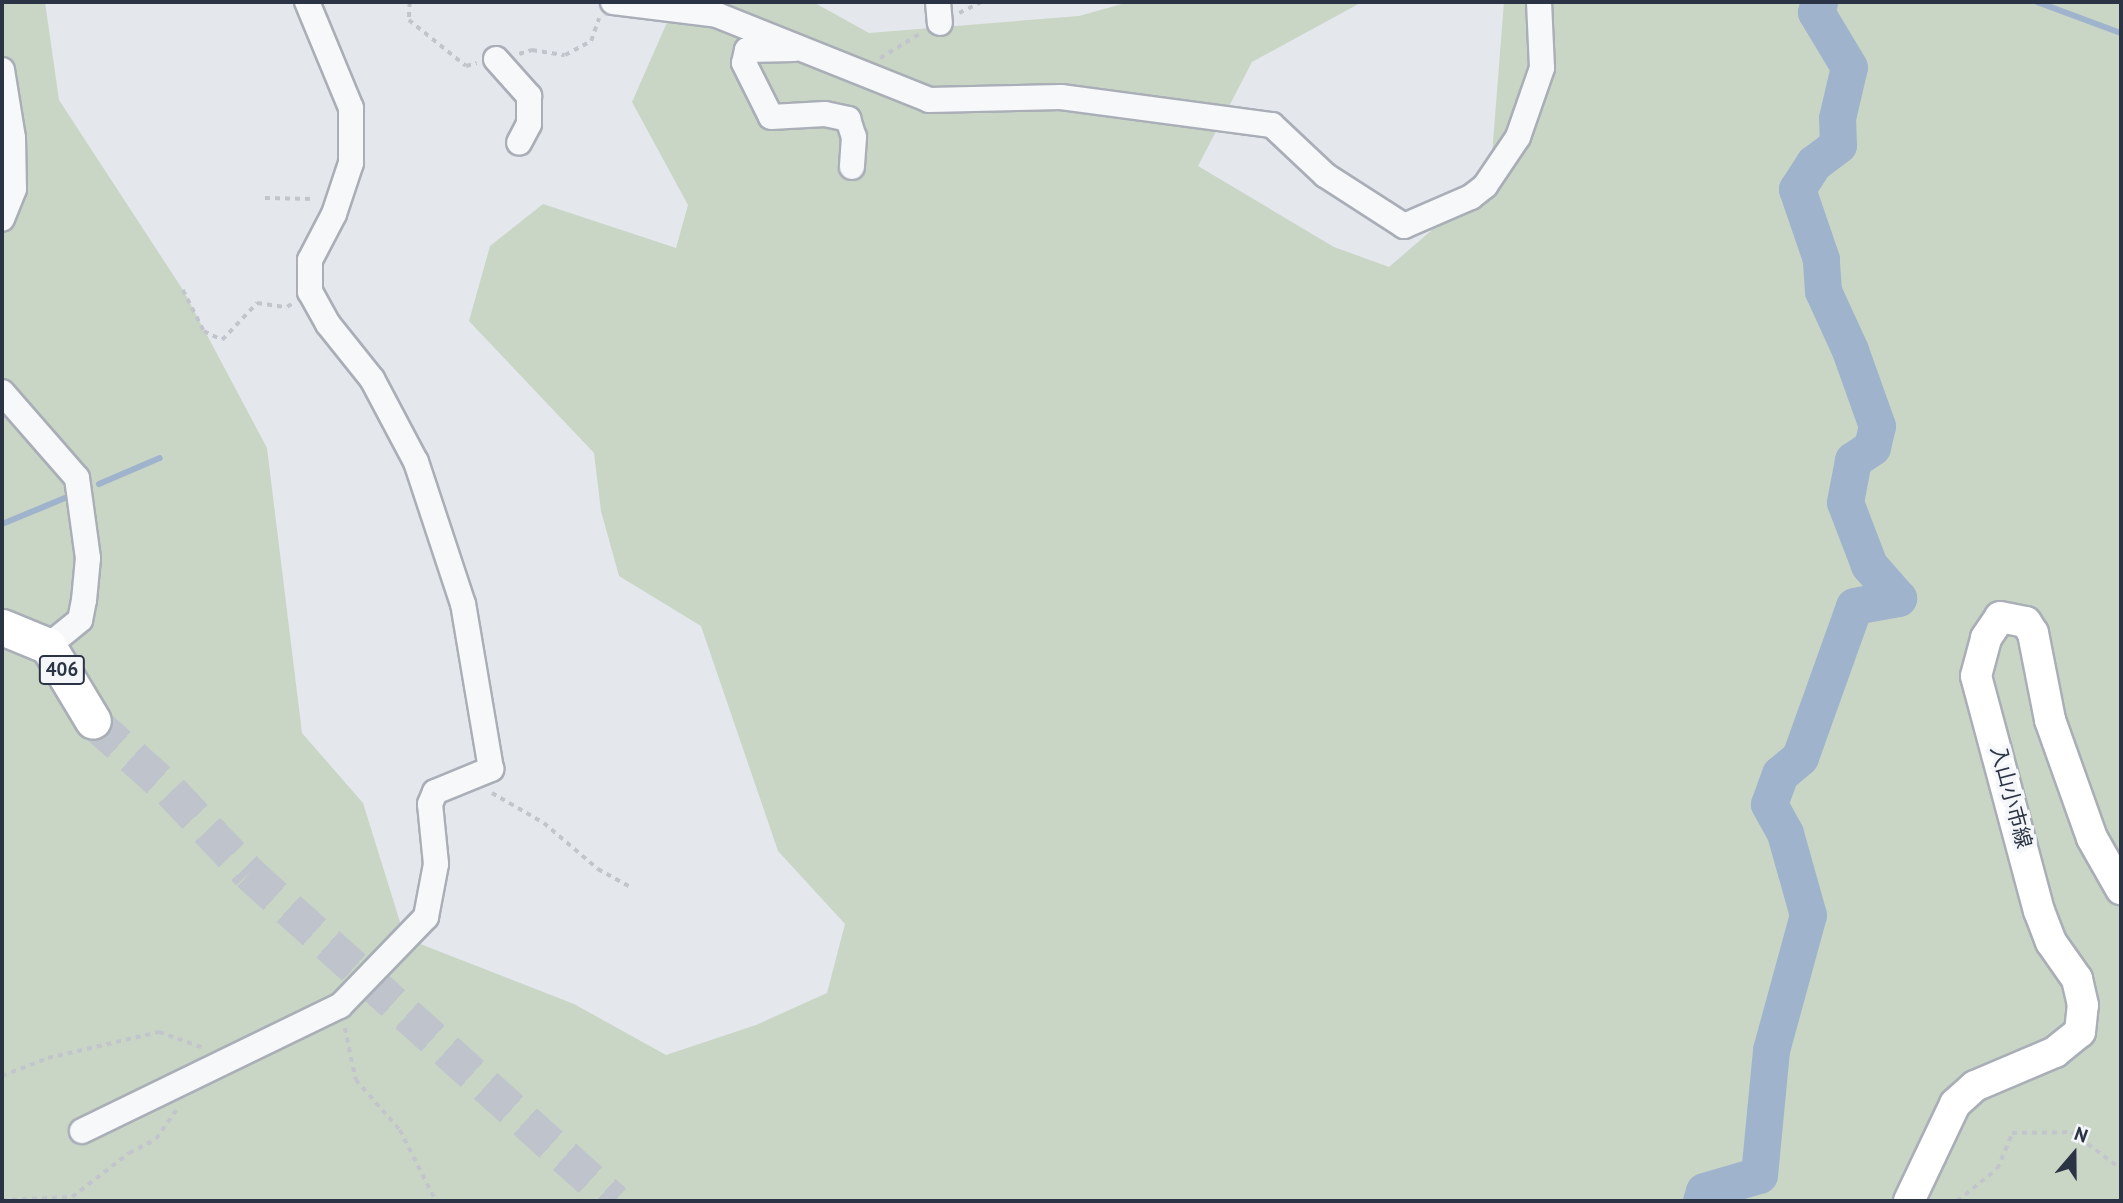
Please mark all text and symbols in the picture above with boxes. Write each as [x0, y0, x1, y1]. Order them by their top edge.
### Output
road number: 406 [38, 654, 86, 685]
street label: 入山小市線 [1985, 743, 2037, 851]
north arrow [2039, 1119, 2109, 1189]
text: N [2071, 1121, 2091, 1148]

